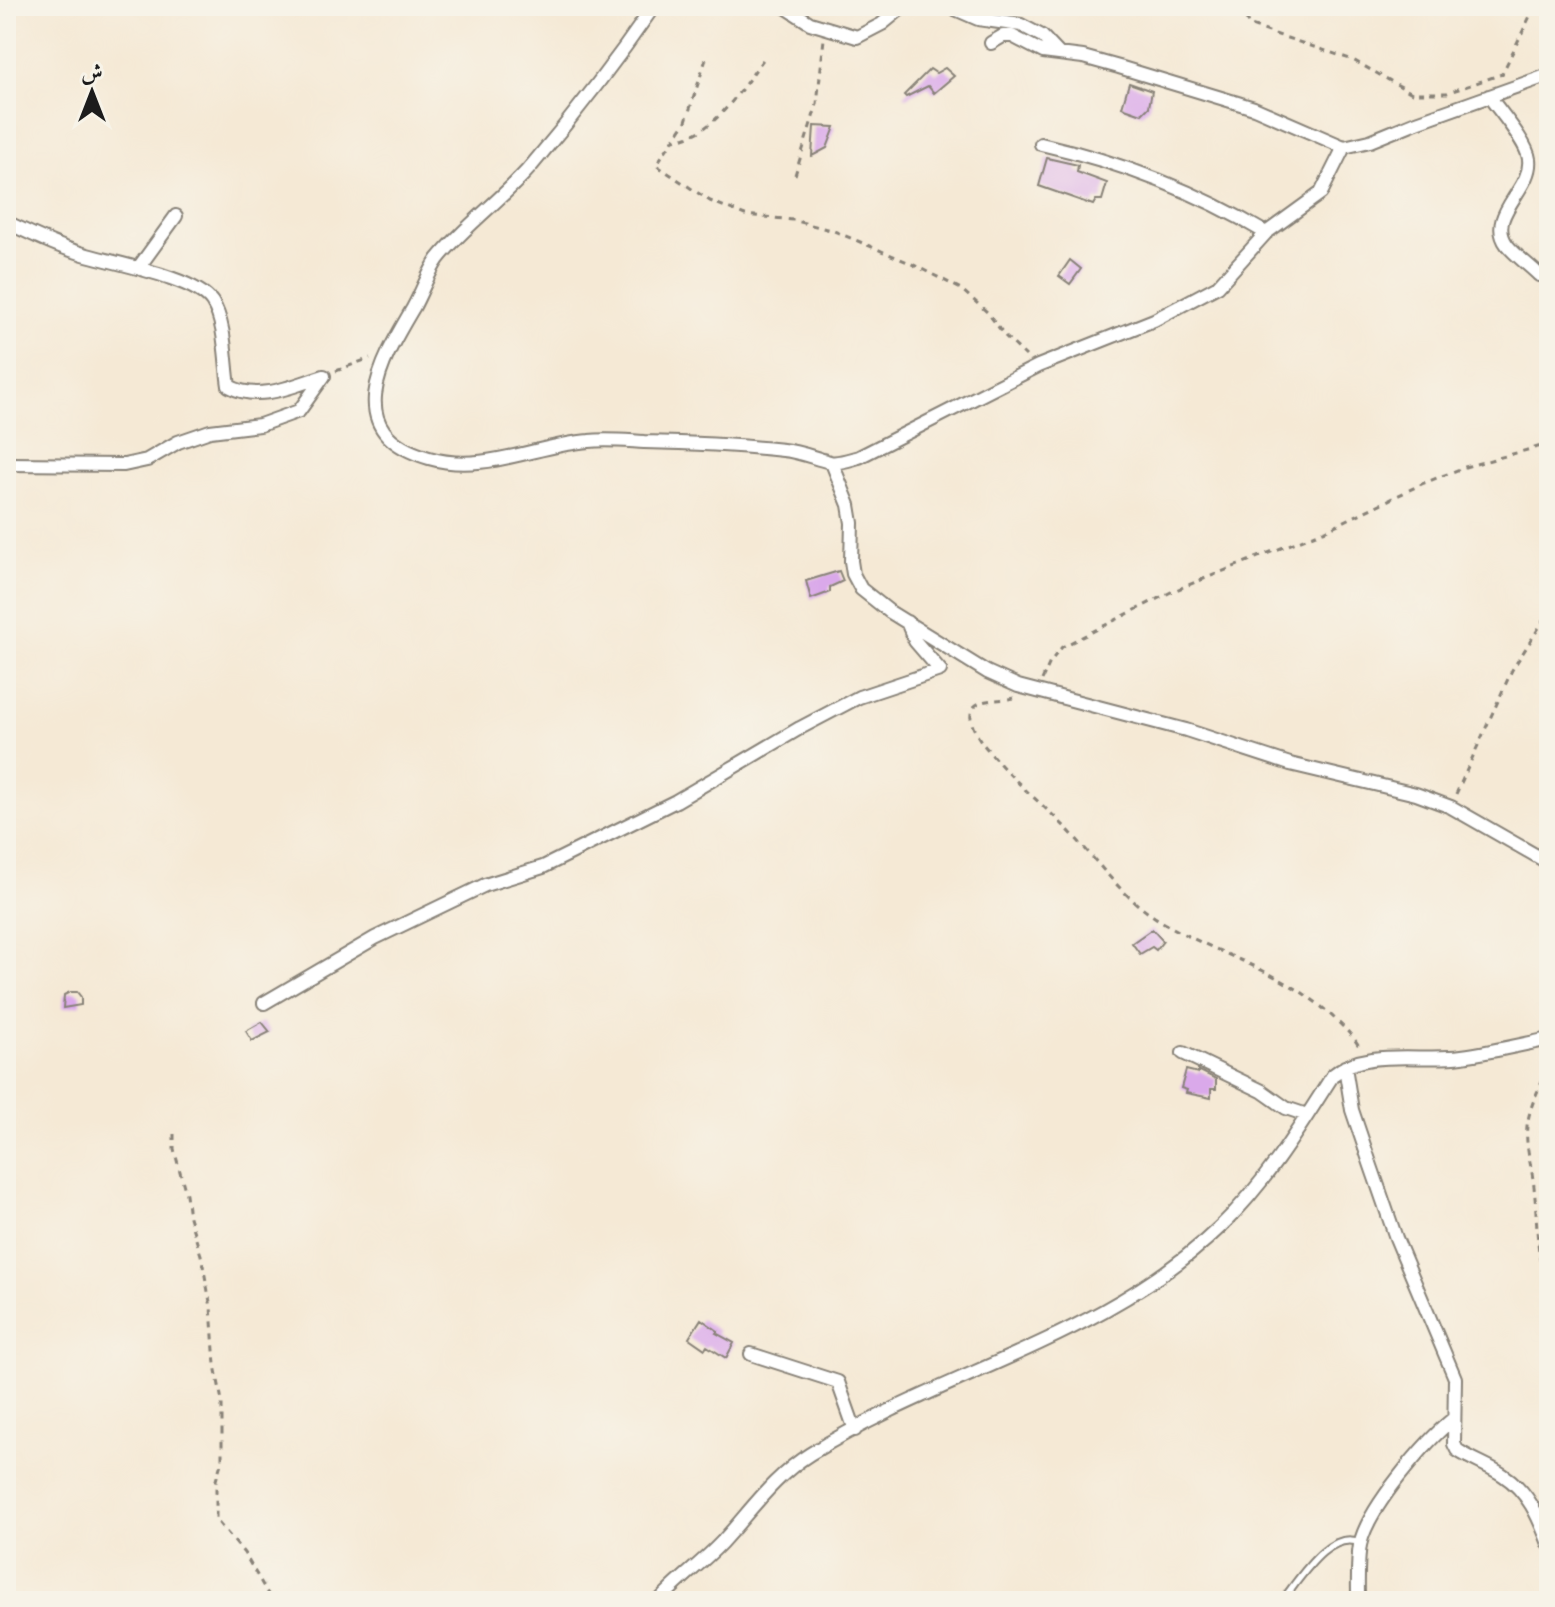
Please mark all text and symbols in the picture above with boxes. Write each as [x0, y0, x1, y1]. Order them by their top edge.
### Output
north arrow [52, 52, 132, 132]
text: ش [81, 60, 103, 87]

